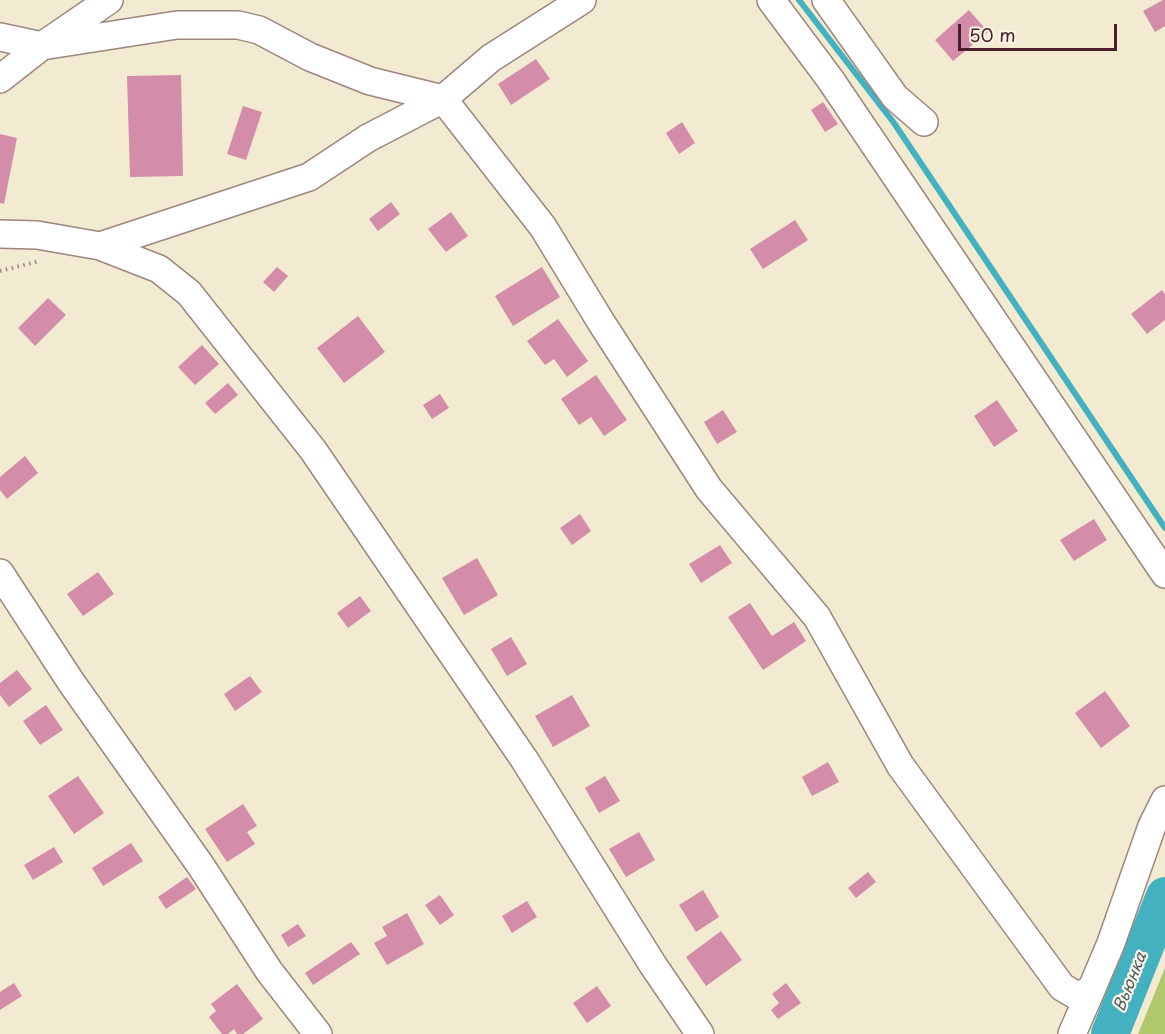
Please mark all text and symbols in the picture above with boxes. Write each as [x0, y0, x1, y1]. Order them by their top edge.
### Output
scale bar [961, 12, 1120, 50]
text: 50 m [969, 21, 1016, 48]
water label: Вьюнка [1111, 950, 1151, 1014]

